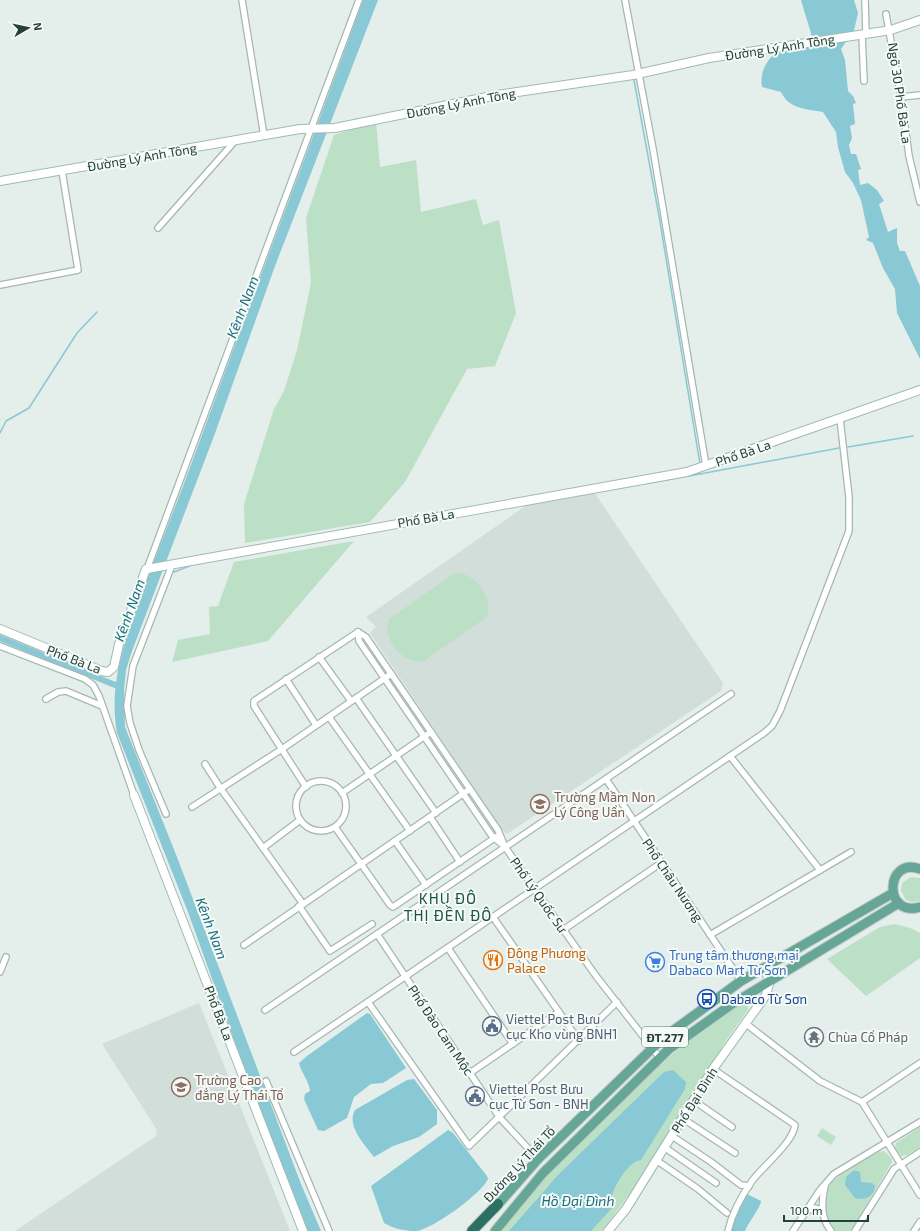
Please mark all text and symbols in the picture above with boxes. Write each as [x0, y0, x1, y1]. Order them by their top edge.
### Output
north arrow [8, 8, 48, 48]
text: N [31, 21, 45, 31]
street label: Đường Lý Anh Tông [724, 30, 836, 64]
street label: Ngõ 30 Phố Bà La [885, 41, 915, 145]
street label: Đường Lý Anh Tông [405, 85, 517, 121]
street label: Đường Lý Anh Tông [86, 140, 198, 174]
water label: Kênh Nam [222, 274, 262, 340]
street label: Phố Bà La [713, 436, 773, 470]
street label: Phố Bà La [396, 505, 456, 531]
water label: Kênh Nam [110, 577, 148, 643]
street label: Phố Bà La [44, 641, 104, 677]
place label: Trường Mầm Non Lý Công Uẩn [554, 789, 655, 820]
school or university icon: Trường Mầm Non Lý Công Uẩn [529, 793, 551, 815]
street label: Phố Châu Nương [639, 835, 707, 925]
street label: Phố Lý Quốc Sư [507, 854, 572, 937]
district label: KHU ĐÔ THỊ ĐỀN ĐÔ [404, 889, 492, 924]
water label: Kênh Nam [192, 895, 232, 961]
place label: Đông Phương Palace [507, 945, 586, 976]
place label: Trung tâm thương mại Dabaco Mart Từ Sơn [669, 947, 799, 978]
restaurant icon: Đông Phương Palace [482, 949, 504, 971]
supermarket icon: Trung tâm thương mại Dabaco Mart Từ Sơn [644, 951, 666, 973]
street label: Phố Đào Cam Mộc [405, 982, 477, 1078]
street label: Phố Bà La [201, 983, 237, 1043]
bus stop icon: Dabaco Từ Sơn [696, 988, 718, 1010]
place label: Dabaco Từ Sơn [721, 991, 807, 1007]
place label: Viettel Post Bưu cục Kho vùng BNH1 [506, 1011, 617, 1042]
public building icon: Viettel Post Bưu cục Kho vùng BNH1 [481, 1015, 503, 1037]
temple icon: Chùa Cổ Pháp [803, 1026, 825, 1048]
road number: ĐT.277 [642, 1027, 688, 1047]
place label: Chùa Cổ Pháp [828, 1029, 908, 1045]
street label: Phố Đại Đình [667, 1064, 721, 1136]
place label: Trường Cao đẳng Lý Thái Tổ [195, 1072, 284, 1103]
school or university icon: Trường Cao đẳng Lý Thái Tổ [170, 1076, 192, 1098]
place label: Viettel Post Bưu cục Từ Sơn - BNH [489, 1081, 589, 1112]
public building icon: Viettel Post Bưu cục Từ Sơn - BNH [464, 1085, 486, 1107]
street label: Đường Lý Thái Tổ [480, 1123, 558, 1205]
water label: Hồ Đại Đình [541, 1192, 615, 1209]
scale bar [784, 1197, 868, 1223]
text: 100 m [790, 1203, 822, 1217]

